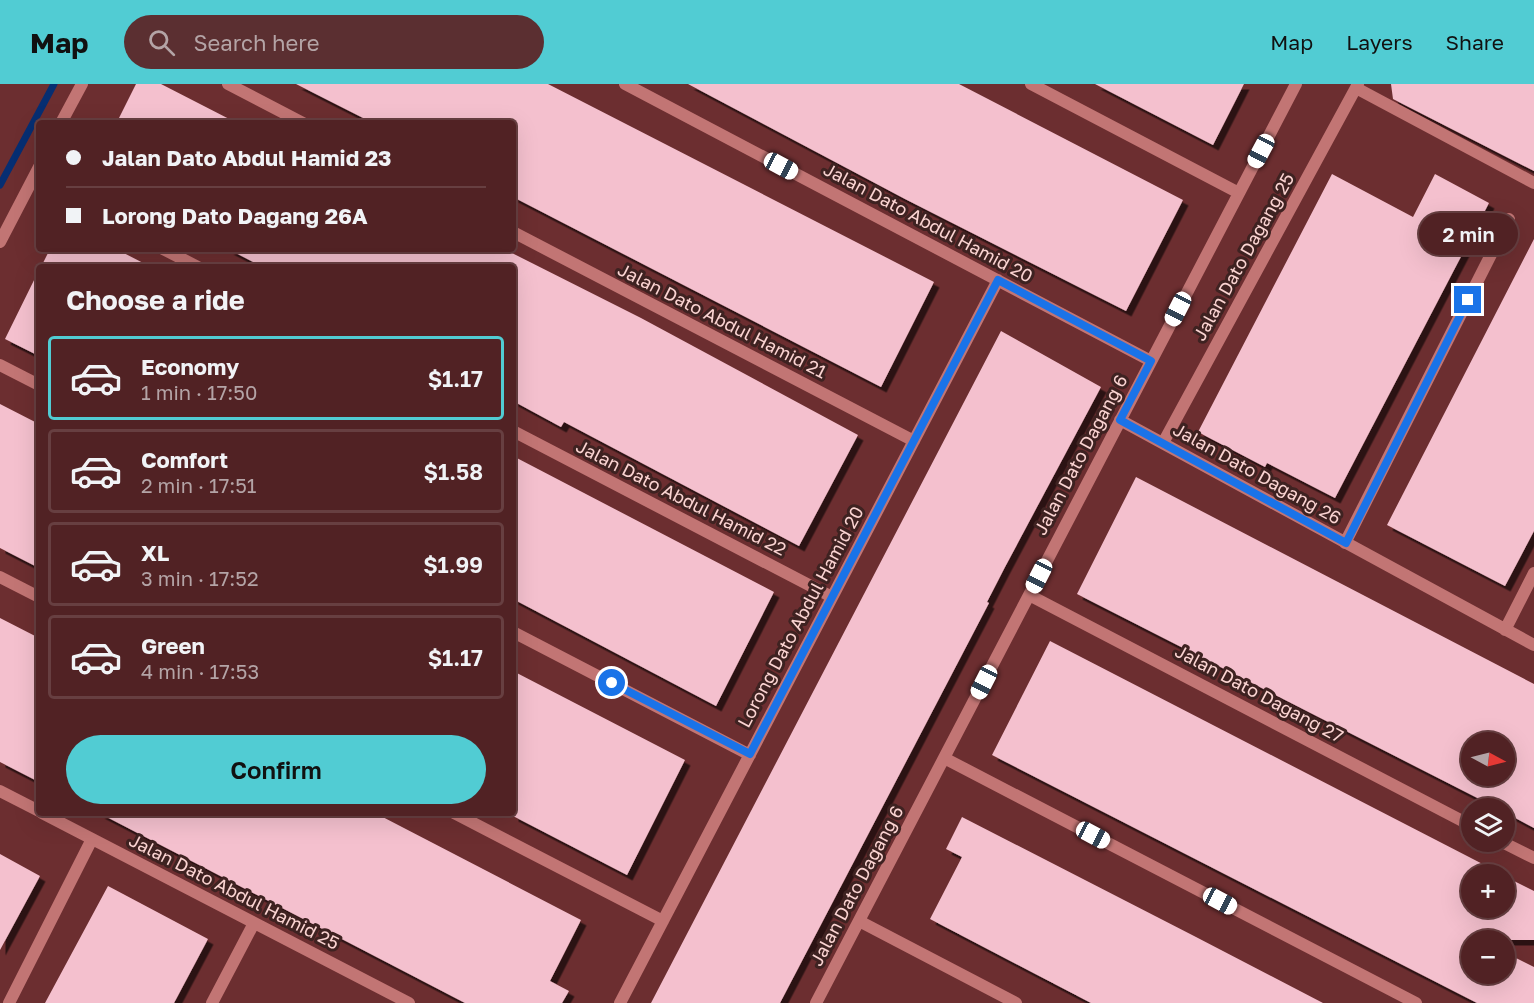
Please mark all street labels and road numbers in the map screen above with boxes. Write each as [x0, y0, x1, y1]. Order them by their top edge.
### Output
street label: Jalan Dato Abdul Hamid 20 [820, 158, 1037, 287]
street label: Jalan Dato Dagang 25 [1188, 169, 1298, 344]
street label: Jalan Dato Abdul Hamid 21 [614, 258, 831, 383]
street label: Jalan Dato Dagang 6 [1029, 371, 1132, 538]
street label: Jalan Dato Dagang 26 [1170, 418, 1345, 528]
street label: Jalan Dato Abdul Hamid 22 [573, 434, 790, 560]
street label: Lorong Dato Abdul Hamid 20 [732, 502, 868, 731]
street label: Jalan Dato Dagang 27 [1172, 639, 1347, 747]
street label: Jalan Dato Dagang 6 [805, 802, 908, 969]
street label: Jalan Dato Abdul Hamid 25 [126, 828, 343, 954]

